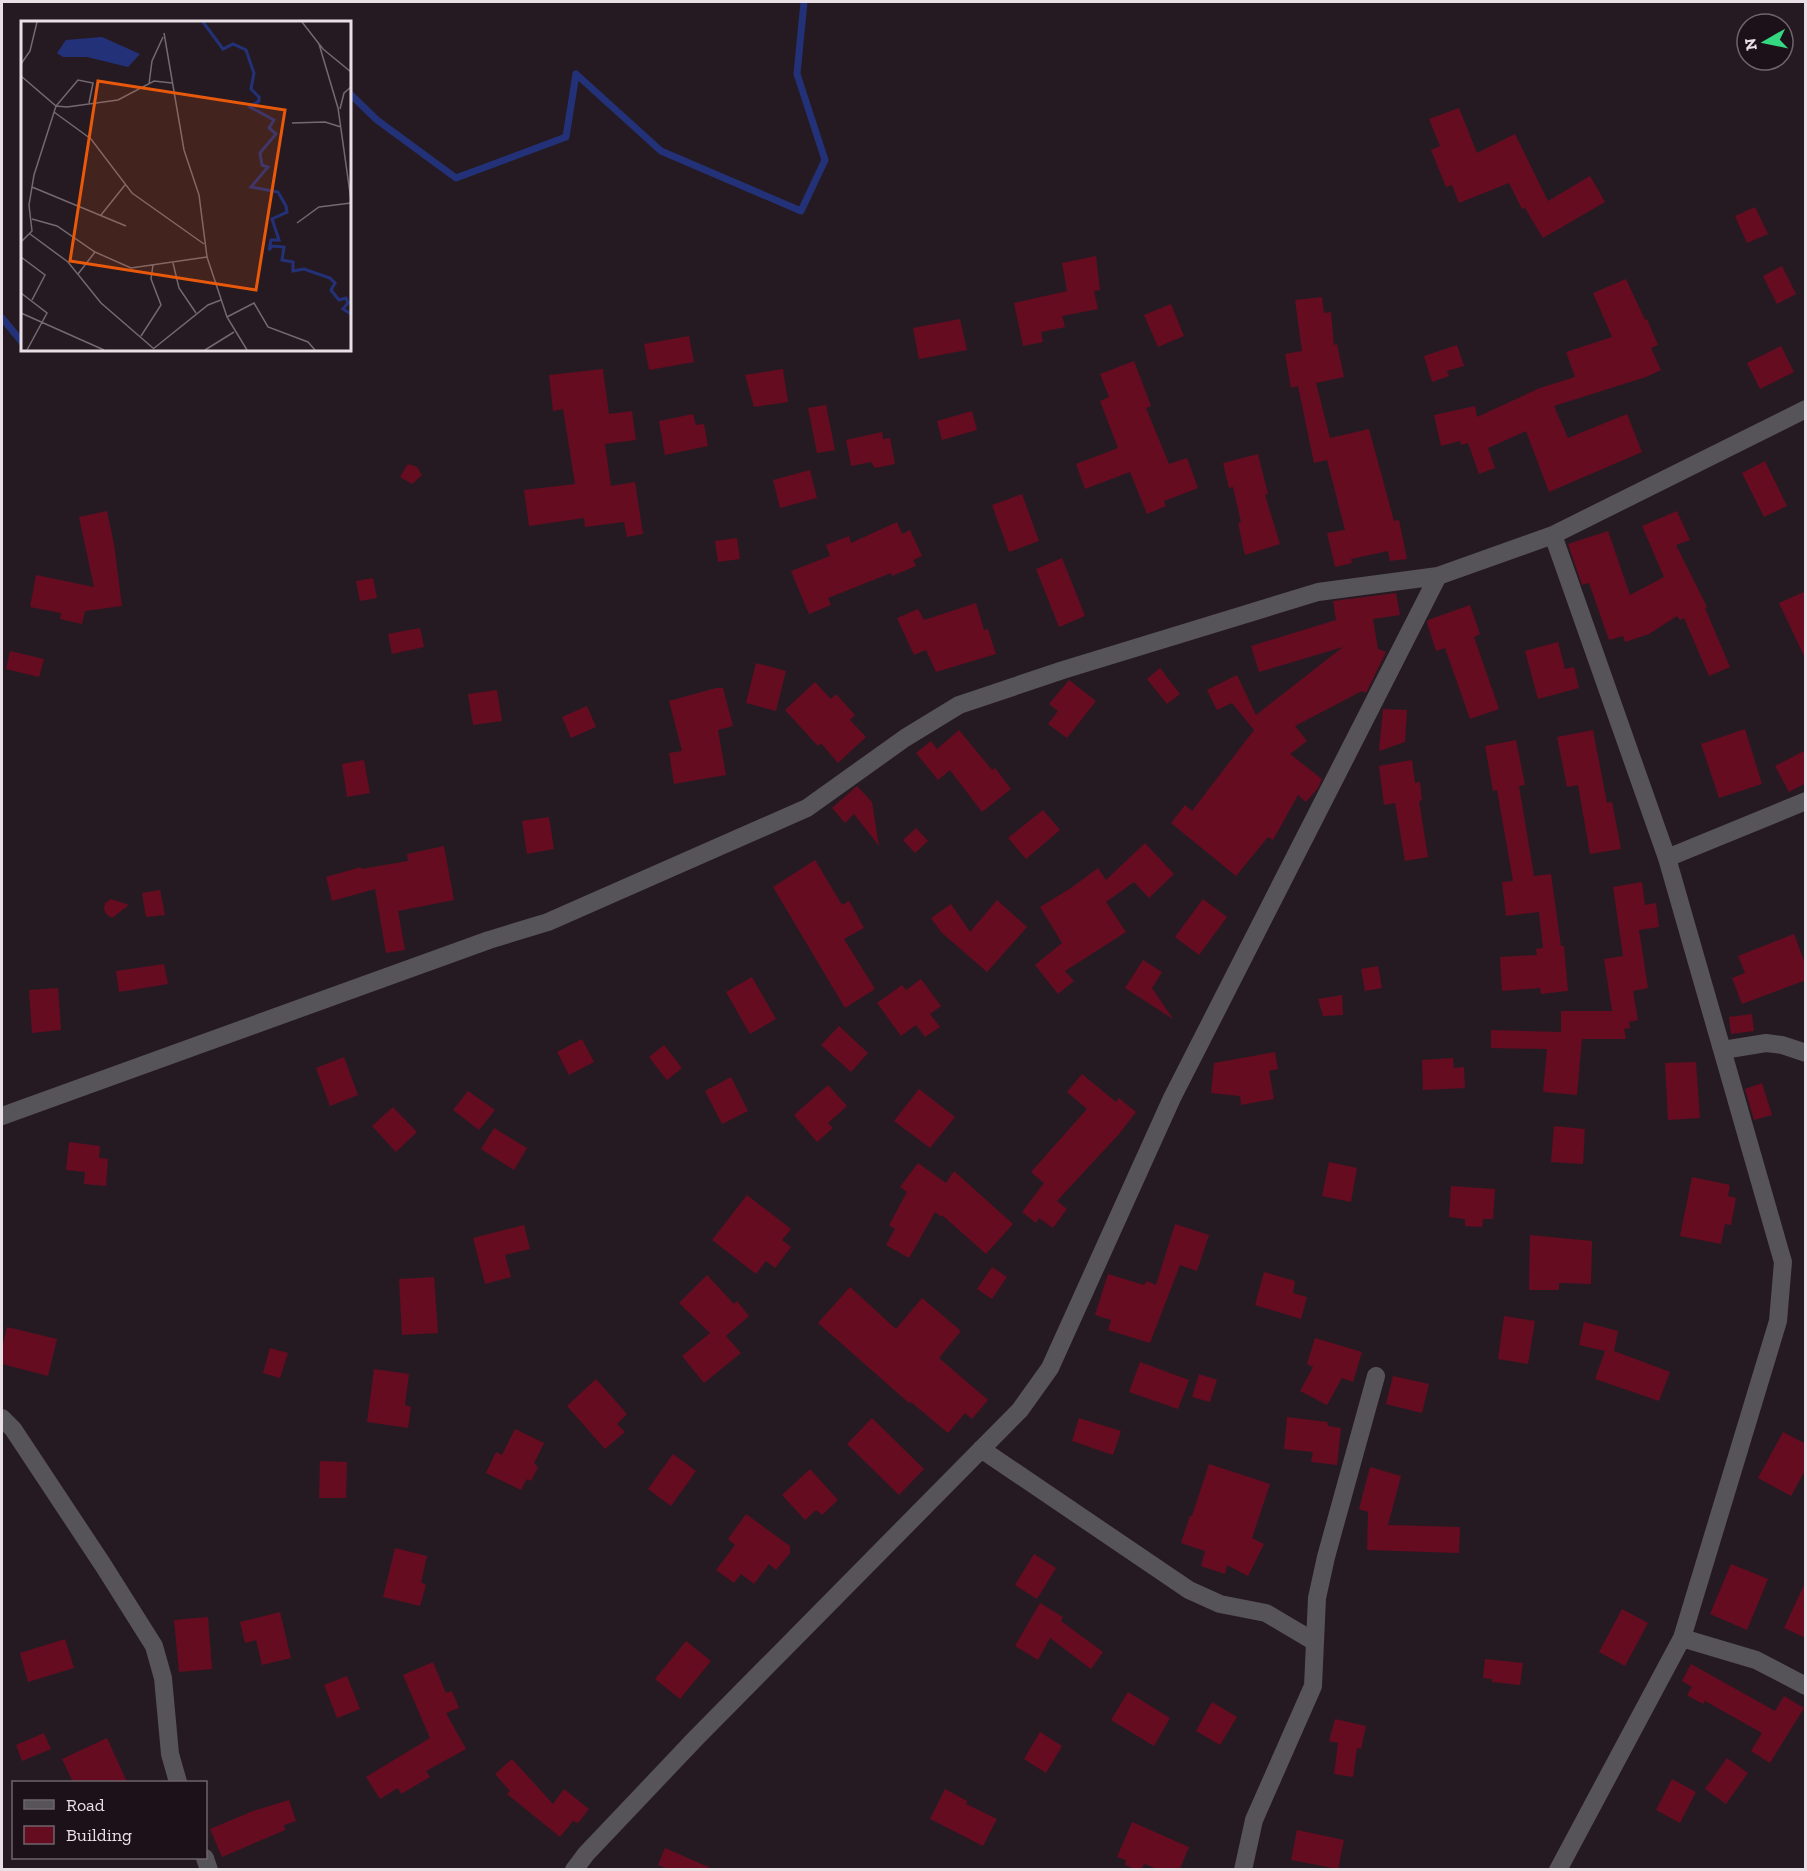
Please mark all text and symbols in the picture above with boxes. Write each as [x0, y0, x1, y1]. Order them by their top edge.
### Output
north arrow [1735, 12, 1795, 72]
inset map [21, 21, 351, 351]
text: N [1740, 37, 1761, 52]
legend [12, 1781, 207, 1859]
text: Road [66, 1794, 105, 1816]
text: Building [66, 1824, 132, 1846]

